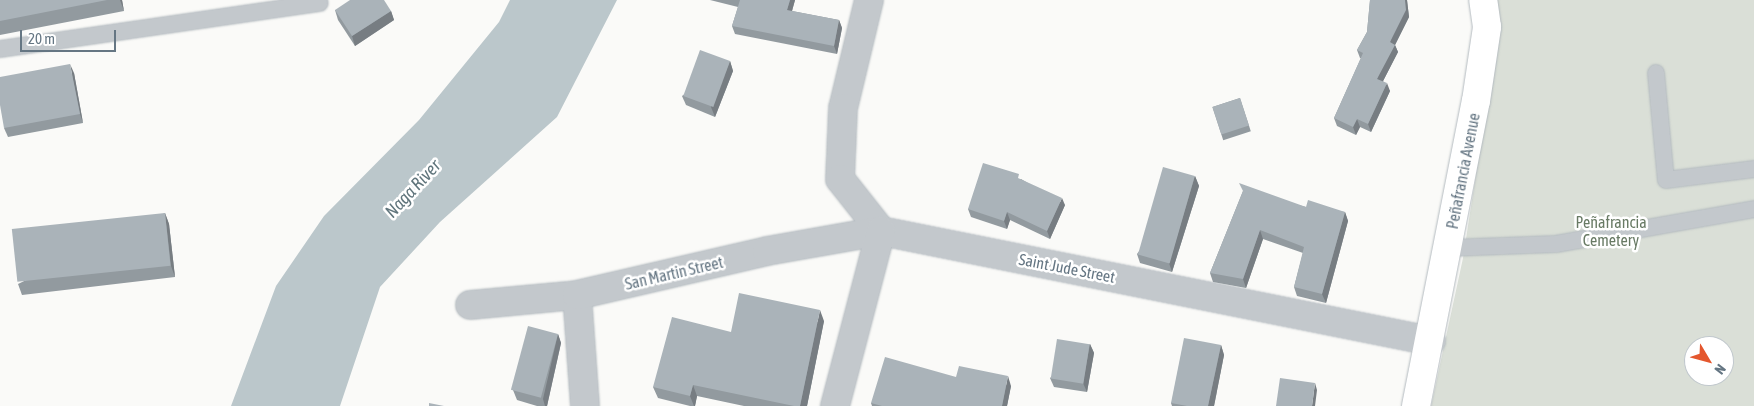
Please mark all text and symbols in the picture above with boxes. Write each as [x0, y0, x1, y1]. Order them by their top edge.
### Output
scale bar [22, 20, 119, 52]
text: 20 m [28, 30, 55, 47]
street label: Peñafrancia Avenue [1442, 111, 1484, 231]
water label: Naga River [381, 155, 445, 223]
park label: Peñafrancia Cemetery [1575, 212, 1647, 250]
street label: Saint Jude Street [1017, 249, 1117, 287]
street label: San Martin Street [623, 252, 725, 294]
north arrow [1684, 336, 1734, 386]
text: N [1711, 361, 1729, 378]

